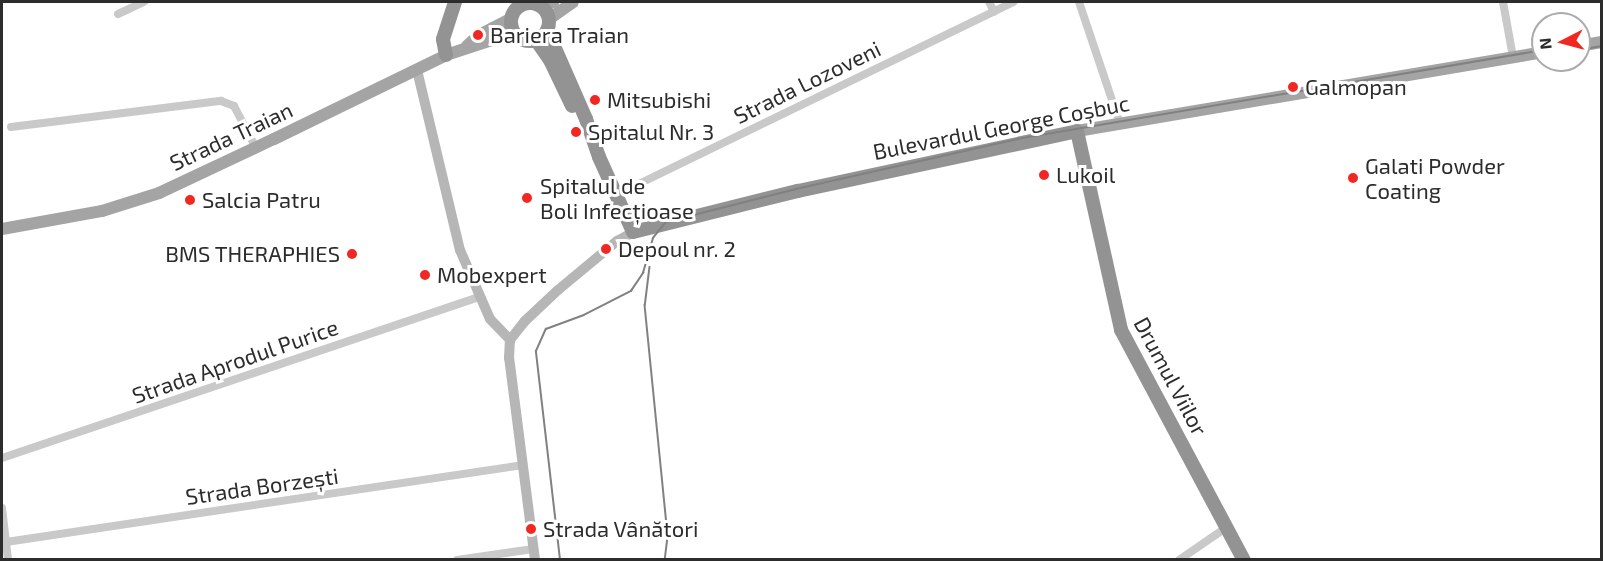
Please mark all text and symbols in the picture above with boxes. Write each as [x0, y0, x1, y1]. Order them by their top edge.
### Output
north arrow [1531, 12, 1591, 72]
place label: Bariera Traian [490, 22, 630, 48]
marker: Bariera Traian [471, 28, 485, 42]
street label: Strada Lozoveni [729, 35, 885, 129]
text: N [1535, 37, 1555, 50]
place label: Galmopan [1305, 74, 1407, 100]
marker: Galmopan [1286, 80, 1300, 94]
place label: Mitsubishi [607, 87, 711, 113]
street label: Bulevardul George Coșbuc [870, 89, 1132, 165]
marker: Mitsubishi [588, 93, 602, 107]
street label: Strada Traian [165, 96, 297, 176]
place label: Spitalul Nr. 3 [588, 119, 715, 145]
marker: Spitalul Nr. 3 [569, 125, 583, 139]
place label: Galati Powder Coating [1365, 152, 1505, 204]
place label: Lukoil [1056, 162, 1115, 188]
marker: Lukoil [1037, 168, 1051, 182]
marker: Galati Powder Coating [1346, 171, 1360, 185]
place label: Spitalul de Boli Infecțioase [540, 172, 694, 224]
place label: Salcia Patru [202, 187, 321, 213]
marker: Spitalul de Boli Infecțioase [518, 189, 536, 207]
marker: Salcia Patru [183, 193, 197, 207]
place label: Depoul nr. 2 [618, 236, 736, 262]
place label: BMS THERAPHIES [165, 241, 340, 267]
marker: Depoul nr. 2 [599, 242, 613, 256]
marker: BMS THERAPHIES [345, 247, 359, 261]
place label: Mobexpert [437, 262, 547, 288]
marker: Mobexpert [418, 268, 432, 282]
street label: Drumul Viilor [1129, 312, 1213, 440]
street label: Strada Aprodul Purice [128, 313, 342, 409]
street label: Strada Borzești [184, 462, 340, 510]
place label: Strada Vânători [543, 516, 699, 542]
marker: Strada Vânători [524, 522, 538, 536]

